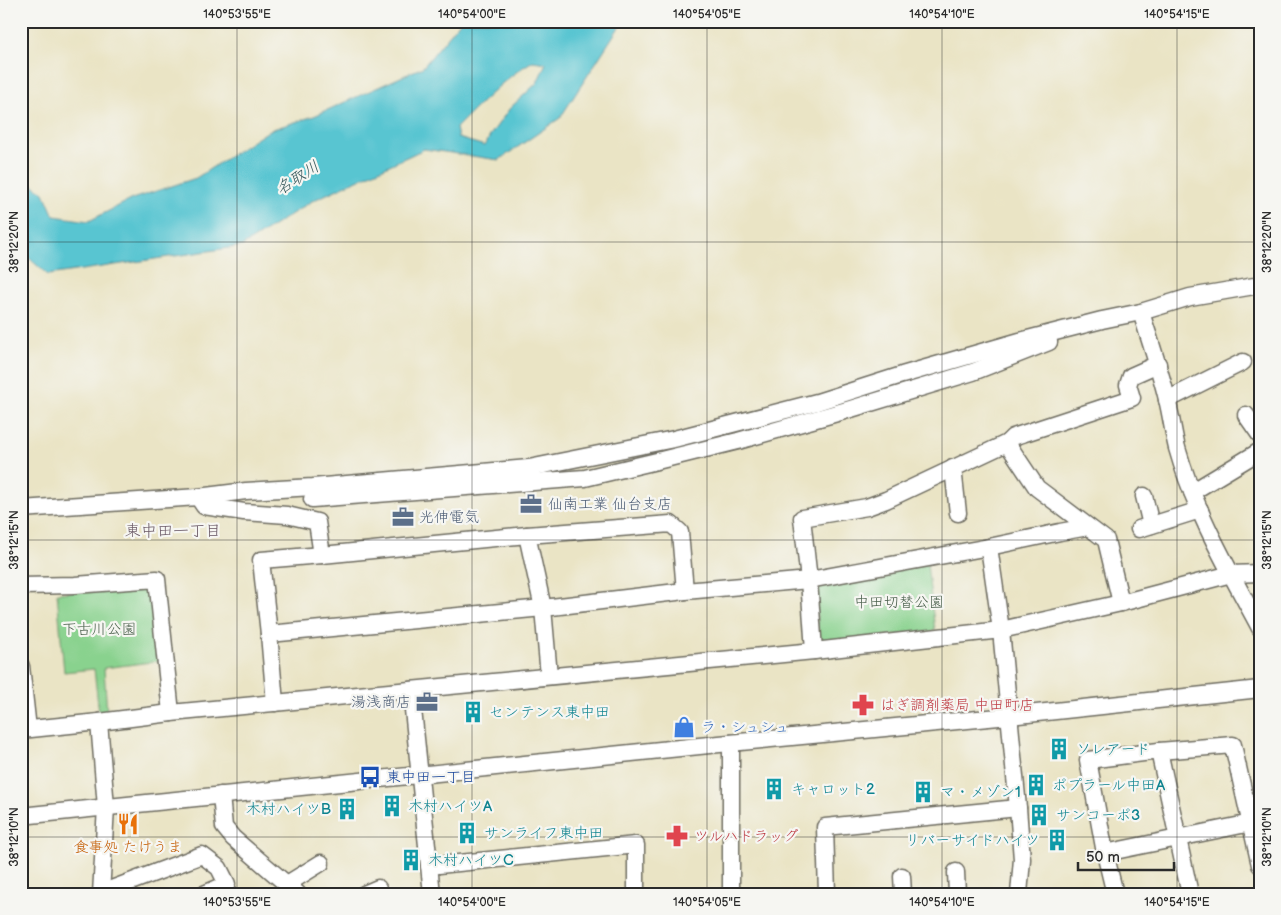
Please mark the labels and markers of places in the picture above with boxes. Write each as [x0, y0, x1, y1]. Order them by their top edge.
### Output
office icon: 仙南工業 仙台支店 [518, 491, 544, 517]
place label: 仙南工業 仙台支店 [548, 495, 672, 514]
office icon: 光伸電気 [390, 504, 416, 530]
place label: 光伸電気 [419, 508, 479, 527]
office icon: 湯浅商店 [414, 689, 440, 715]
pharmacy icon: はぎ調剤薬局 中田町店 [850, 692, 876, 718]
place label: 湯浅商店 [351, 693, 411, 712]
place label: はぎ調剤薬局 中田町店 [880, 696, 1034, 715]
building icon: センテンス東中田 [460, 699, 486, 725]
place label: センテンス東中田 [489, 703, 610, 722]
shop icon: ラ・シュシュ [671, 714, 697, 740]
place label: ラ・シュシュ [701, 718, 789, 737]
building icon: ソレアード [1046, 736, 1072, 762]
place label: ソレアード [1076, 740, 1150, 759]
bus stop icon: 東中田一丁目 [357, 764, 383, 790]
place label: 東中田一丁目 [386, 768, 476, 787]
building icon: ポプラール中田A [1023, 772, 1049, 798]
building icon: キャロット2 [761, 776, 787, 802]
place label: ポプラール中田A [1052, 776, 1166, 795]
building icon: マ・メゾン1 [910, 779, 936, 805]
place label: キャロット2 [791, 780, 875, 799]
place label: マ・メゾン1 [940, 783, 1021, 802]
building icon: 木村ハイツA [379, 793, 405, 819]
building icon: 木村ハイツB [334, 796, 360, 822]
place label: 木村ハイツA [408, 797, 493, 816]
place label: 木村ハイツB [246, 800, 331, 819]
building icon: サンコーポ3 [1026, 802, 1052, 828]
place label: サンコーポ3 [1056, 806, 1140, 825]
restaurant icon: 食事処 たけうま [115, 811, 141, 837]
building icon: サンライフ東中田 [454, 820, 480, 846]
pharmacy icon: ツルハドラッグ [664, 823, 690, 849]
place label: サンライフ東中田 [484, 824, 603, 843]
place label: ツルハドラッグ [694, 827, 798, 846]
building icon: リバーサイドハイツ [1044, 827, 1070, 853]
place label: リバーサイドハイツ [905, 831, 1040, 850]
place label: 食事処 たけうま [73, 838, 183, 857]
building icon: 木村ハイツC [398, 847, 424, 873]
place label: 木村ハイツC [428, 851, 514, 870]

